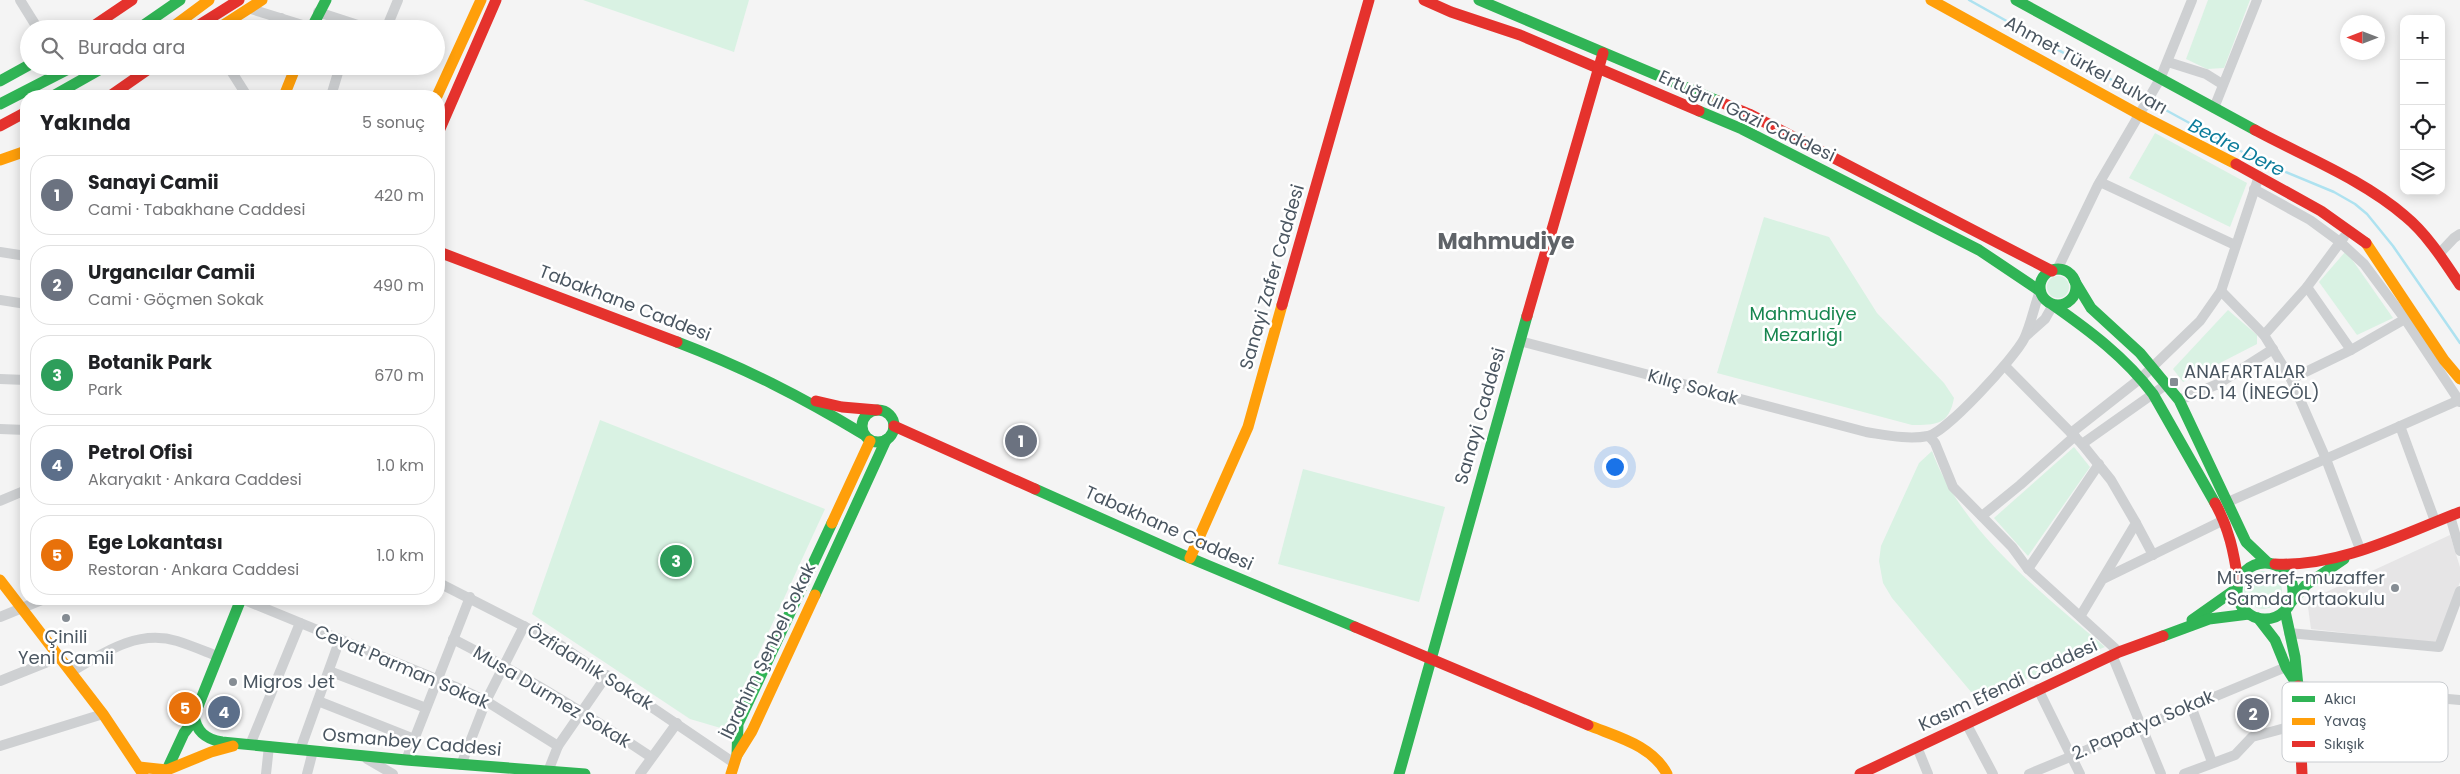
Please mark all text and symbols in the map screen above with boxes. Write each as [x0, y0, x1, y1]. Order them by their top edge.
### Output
street label: Ahmet Türkel Bulvarı [2000, 9, 2172, 120]
north arrow [2340, 15, 2385, 60]
map controls [2400, 15, 2445, 195]
button: + [2400, 15, 2445, 60]
search box [20, 20, 445, 75]
icon: search [38, 34, 66, 62]
text: Burada ara [78, 34, 185, 61]
button: − [2400, 60, 2445, 105]
street label: Ertuğrul Gazi Caddesi [1655, 64, 1840, 168]
button: locate [2400, 105, 2445, 150]
text: Yakında [40, 108, 131, 137]
text: 5 sonuç [362, 111, 425, 134]
water label: Bedre Dere [2184, 112, 2290, 183]
button: layers [2400, 150, 2445, 195]
text: Sanayi Camii [88, 169, 219, 196]
street label: Sanayi Zafer Caddesi [1233, 181, 1310, 372]
text: 1 [54, 184, 60, 207]
text: 420 m [374, 184, 424, 207]
text: Cami · Tabakhane Caddesi [88, 198, 305, 221]
district label: Mahmudiye [1438, 226, 1574, 257]
street label: Tabakhane Caddesi [536, 258, 715, 347]
text: Urgancılar Camii [88, 259, 255, 286]
text: 2 [52, 274, 62, 297]
text: 490 m [373, 274, 424, 297]
text: Cami · Göçmen Sokak [88, 288, 264, 311]
park label: Mahmudiye Mezarlığı [1749, 301, 1857, 347]
street label: Sanayi Caddesi [1448, 345, 1511, 487]
text: Botanik Park [88, 349, 212, 376]
place label: ANAFARTALAR CD. 14 (İNEGÖL) [2184, 359, 2320, 405]
street label: Kılıç Sokak [1645, 362, 1742, 411]
text: 3 [52, 364, 62, 387]
text: 670 m [374, 364, 424, 387]
marker: ANAFARTALAR CD. 14 (İNEGÖL) [2168, 376, 2180, 388]
text: Park [88, 378, 122, 401]
pin: 1 [1005, 422, 1037, 460]
text: Petrol Ofisi [88, 439, 193, 466]
text: 4 [52, 454, 62, 477]
text: 1.0 km [376, 454, 424, 477]
your location [1602, 454, 1628, 480]
text: Akaryakıt · Ankara Caddesi [88, 468, 302, 491]
street label: Tabakhane Caddesi [1081, 479, 1257, 576]
text: Ege Lokantası [88, 529, 223, 556]
pin: 3 [660, 542, 692, 580]
text: 5 [52, 544, 62, 567]
text: 1.0 km [376, 544, 424, 567]
text: Restoran · Ankara Caddesi [88, 558, 299, 581]
street label: İbrahim Şenbel Sokak [714, 558, 821, 743]
place label: Müşerref-muzaffer Samda Ortaokulu [2217, 565, 2385, 611]
marker: Müşerref-muzaffer Samda Ortaokulu [2389, 582, 2401, 594]
marker: Çinili Yeni Camii [60, 612, 72, 624]
street label: Cevat Parman Sokak [311, 618, 494, 715]
street label: Özfidanlık Sokak [522, 618, 659, 716]
place label: Çinili Yeni Camii [18, 624, 114, 670]
street label: Kasım Efendi Caddesi [1914, 632, 2101, 737]
street label: Musa Durmez Sokak [469, 640, 636, 754]
place label: Migros Jet [243, 669, 335, 694]
marker: Migros Jet [227, 676, 239, 688]
legend [2282, 682, 2448, 762]
street label: 2. Papatya Sokak [2068, 683, 2218, 766]
pin: 5 [169, 689, 201, 727]
text: Akıcı [2324, 689, 2356, 709]
pin: 4 [208, 693, 240, 731]
pin: 2 [2237, 695, 2269, 733]
text: Yavaş [2324, 711, 2366, 731]
street label: Osmanbey Caddesi [322, 721, 503, 762]
text: Sıkışık [2324, 734, 2365, 754]

